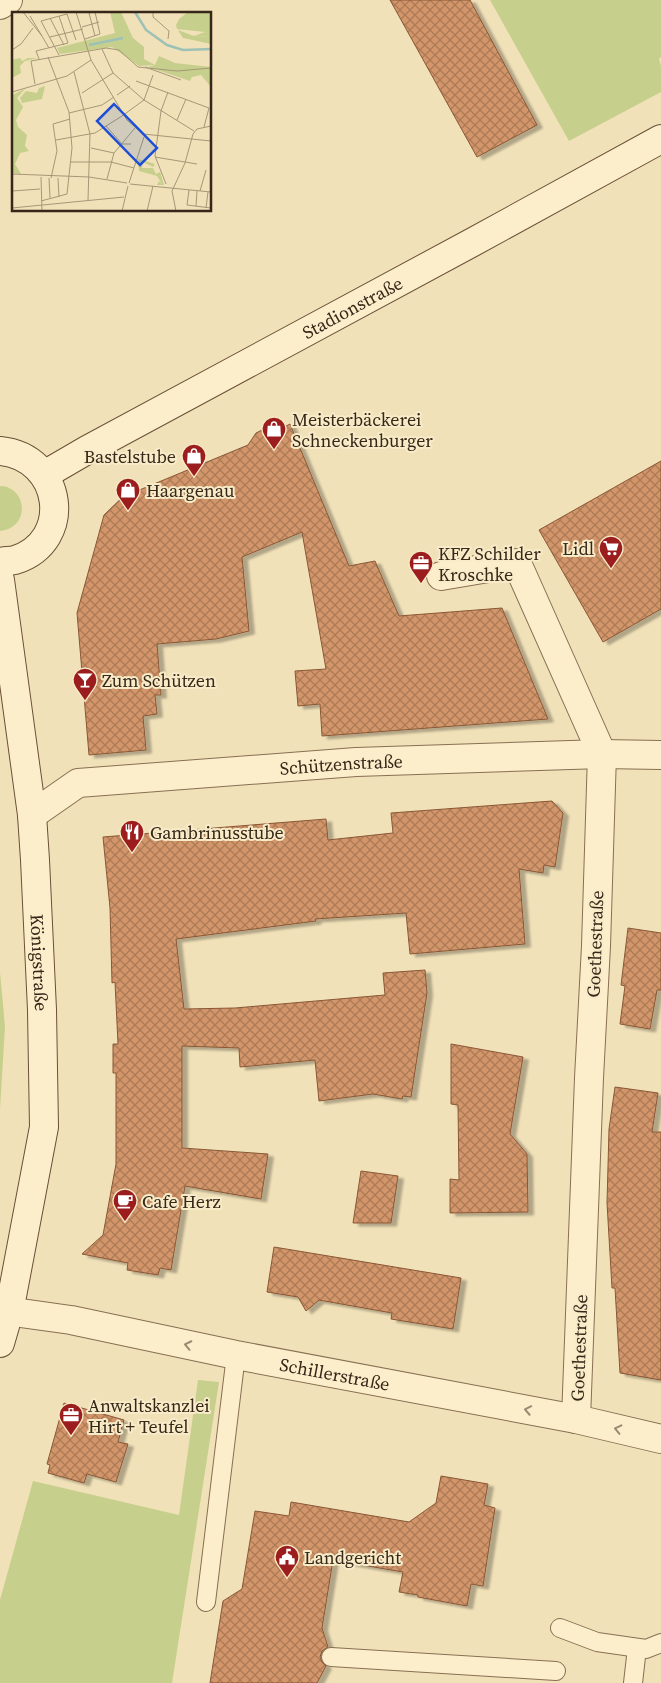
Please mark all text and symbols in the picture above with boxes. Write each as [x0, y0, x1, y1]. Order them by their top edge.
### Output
inset map [12, 12, 211, 211]
street label: Stadionstraße [298, 270, 407, 344]
place label: Meisterbäckerei Schneckenburger [292, 407, 433, 453]
shop icon: Meisterbäckerei Schneckenburger [261, 416, 287, 450]
shop icon: Bastelstube [181, 443, 207, 477]
place label: Bastelstube [84, 444, 176, 469]
shop icon: Haargenau [115, 477, 141, 511]
place label: Haargenau [146, 478, 234, 503]
supermarket icon: Lidl [598, 535, 624, 569]
place label: Lidl [562, 536, 594, 561]
place label: KFZ Schilder Kroschke [438, 541, 541, 587]
office icon: KFZ Schilder Kroschke [408, 550, 434, 584]
bar icon: Zum Schützen [72, 667, 98, 701]
place label: Zum Schützen [102, 668, 216, 693]
street label: Schützenstraße [279, 748, 403, 780]
restaurant icon: Gambrinusstube [119, 819, 145, 853]
place label: Gambrinusstube [150, 820, 284, 845]
street label: Goethestraße [581, 890, 609, 998]
street label: Königstraße [25, 913, 55, 1012]
cafe icon: Cafe Herz [112, 1188, 138, 1222]
place label: Cafe Herz [142, 1189, 221, 1214]
street label: Goethestraße [565, 1294, 593, 1402]
one-way arrow [183, 1340, 192, 1351]
street label: Schillerstraße [278, 1351, 392, 1396]
place label: Anwaltskanzlei Hirt + Teufel [88, 1393, 210, 1439]
office icon: Anwaltskanzlei Hirt + Teufel [58, 1402, 84, 1436]
one-way arrow [524, 1406, 532, 1416]
one-way arrow [614, 1424, 623, 1435]
public building icon: Landgericht [274, 1544, 300, 1578]
place label: Landgericht [304, 1545, 401, 1570]

